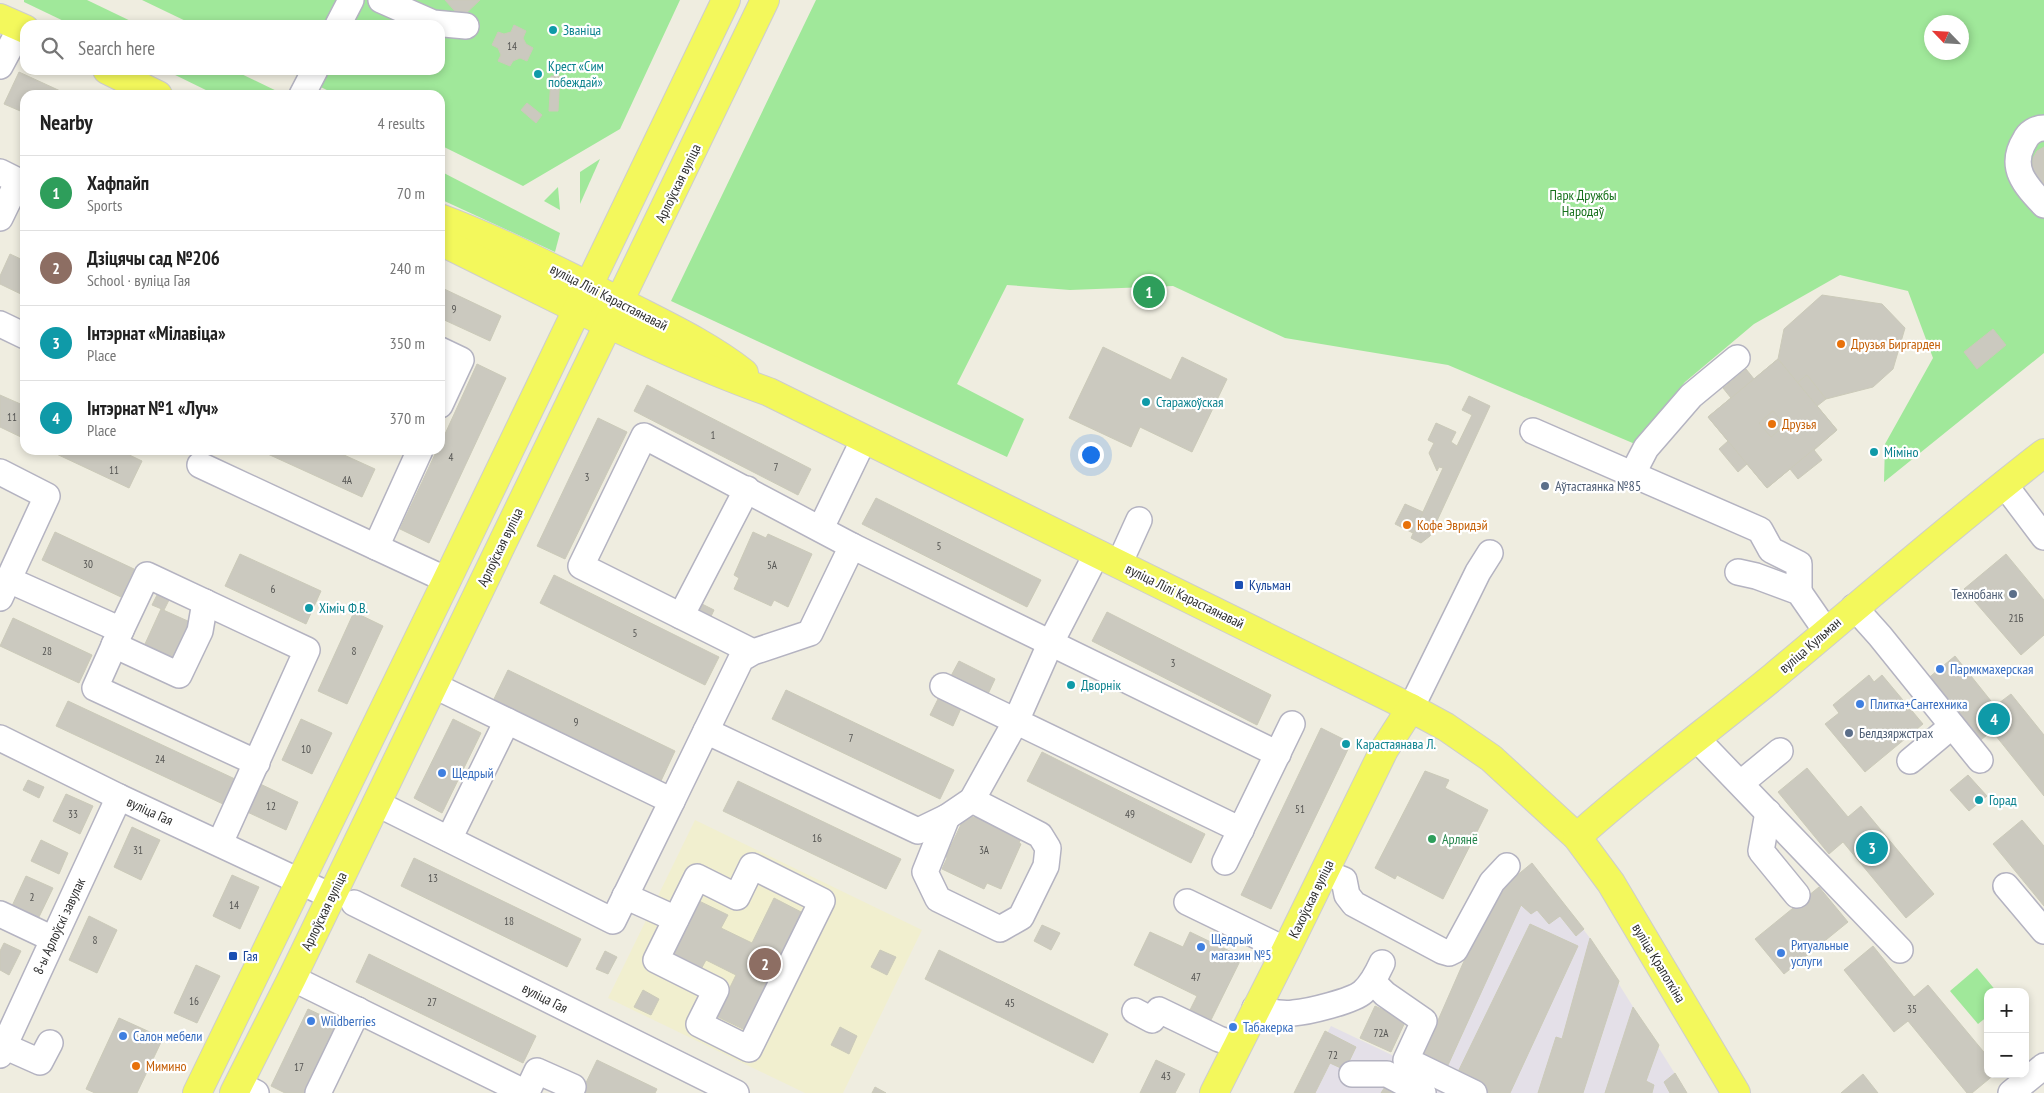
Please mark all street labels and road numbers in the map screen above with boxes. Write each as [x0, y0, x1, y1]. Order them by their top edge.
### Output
street label: Арлоўская вуліца [651, 141, 705, 225]
street label: вуліца Лілі Карастаянавай [547, 260, 671, 334]
street label: Арлоўская вуліца [473, 505, 527, 589]
street label: вуліца Лілі Карастаянавай [1123, 560, 1247, 632]
street label: вуліца Кульман [1775, 613, 1845, 677]
street label: вуліца Гая [124, 792, 176, 830]
street label: Кахоўская вуліца [1284, 857, 1338, 941]
street label: Арлоўская вуліца [297, 869, 351, 953]
street label: 8-ы Арлоўскі завулак [29, 874, 89, 977]
street label: вуліца Крапоткіна [1628, 920, 1690, 1006]
street label: вуліца Гая [519, 979, 571, 1017]

